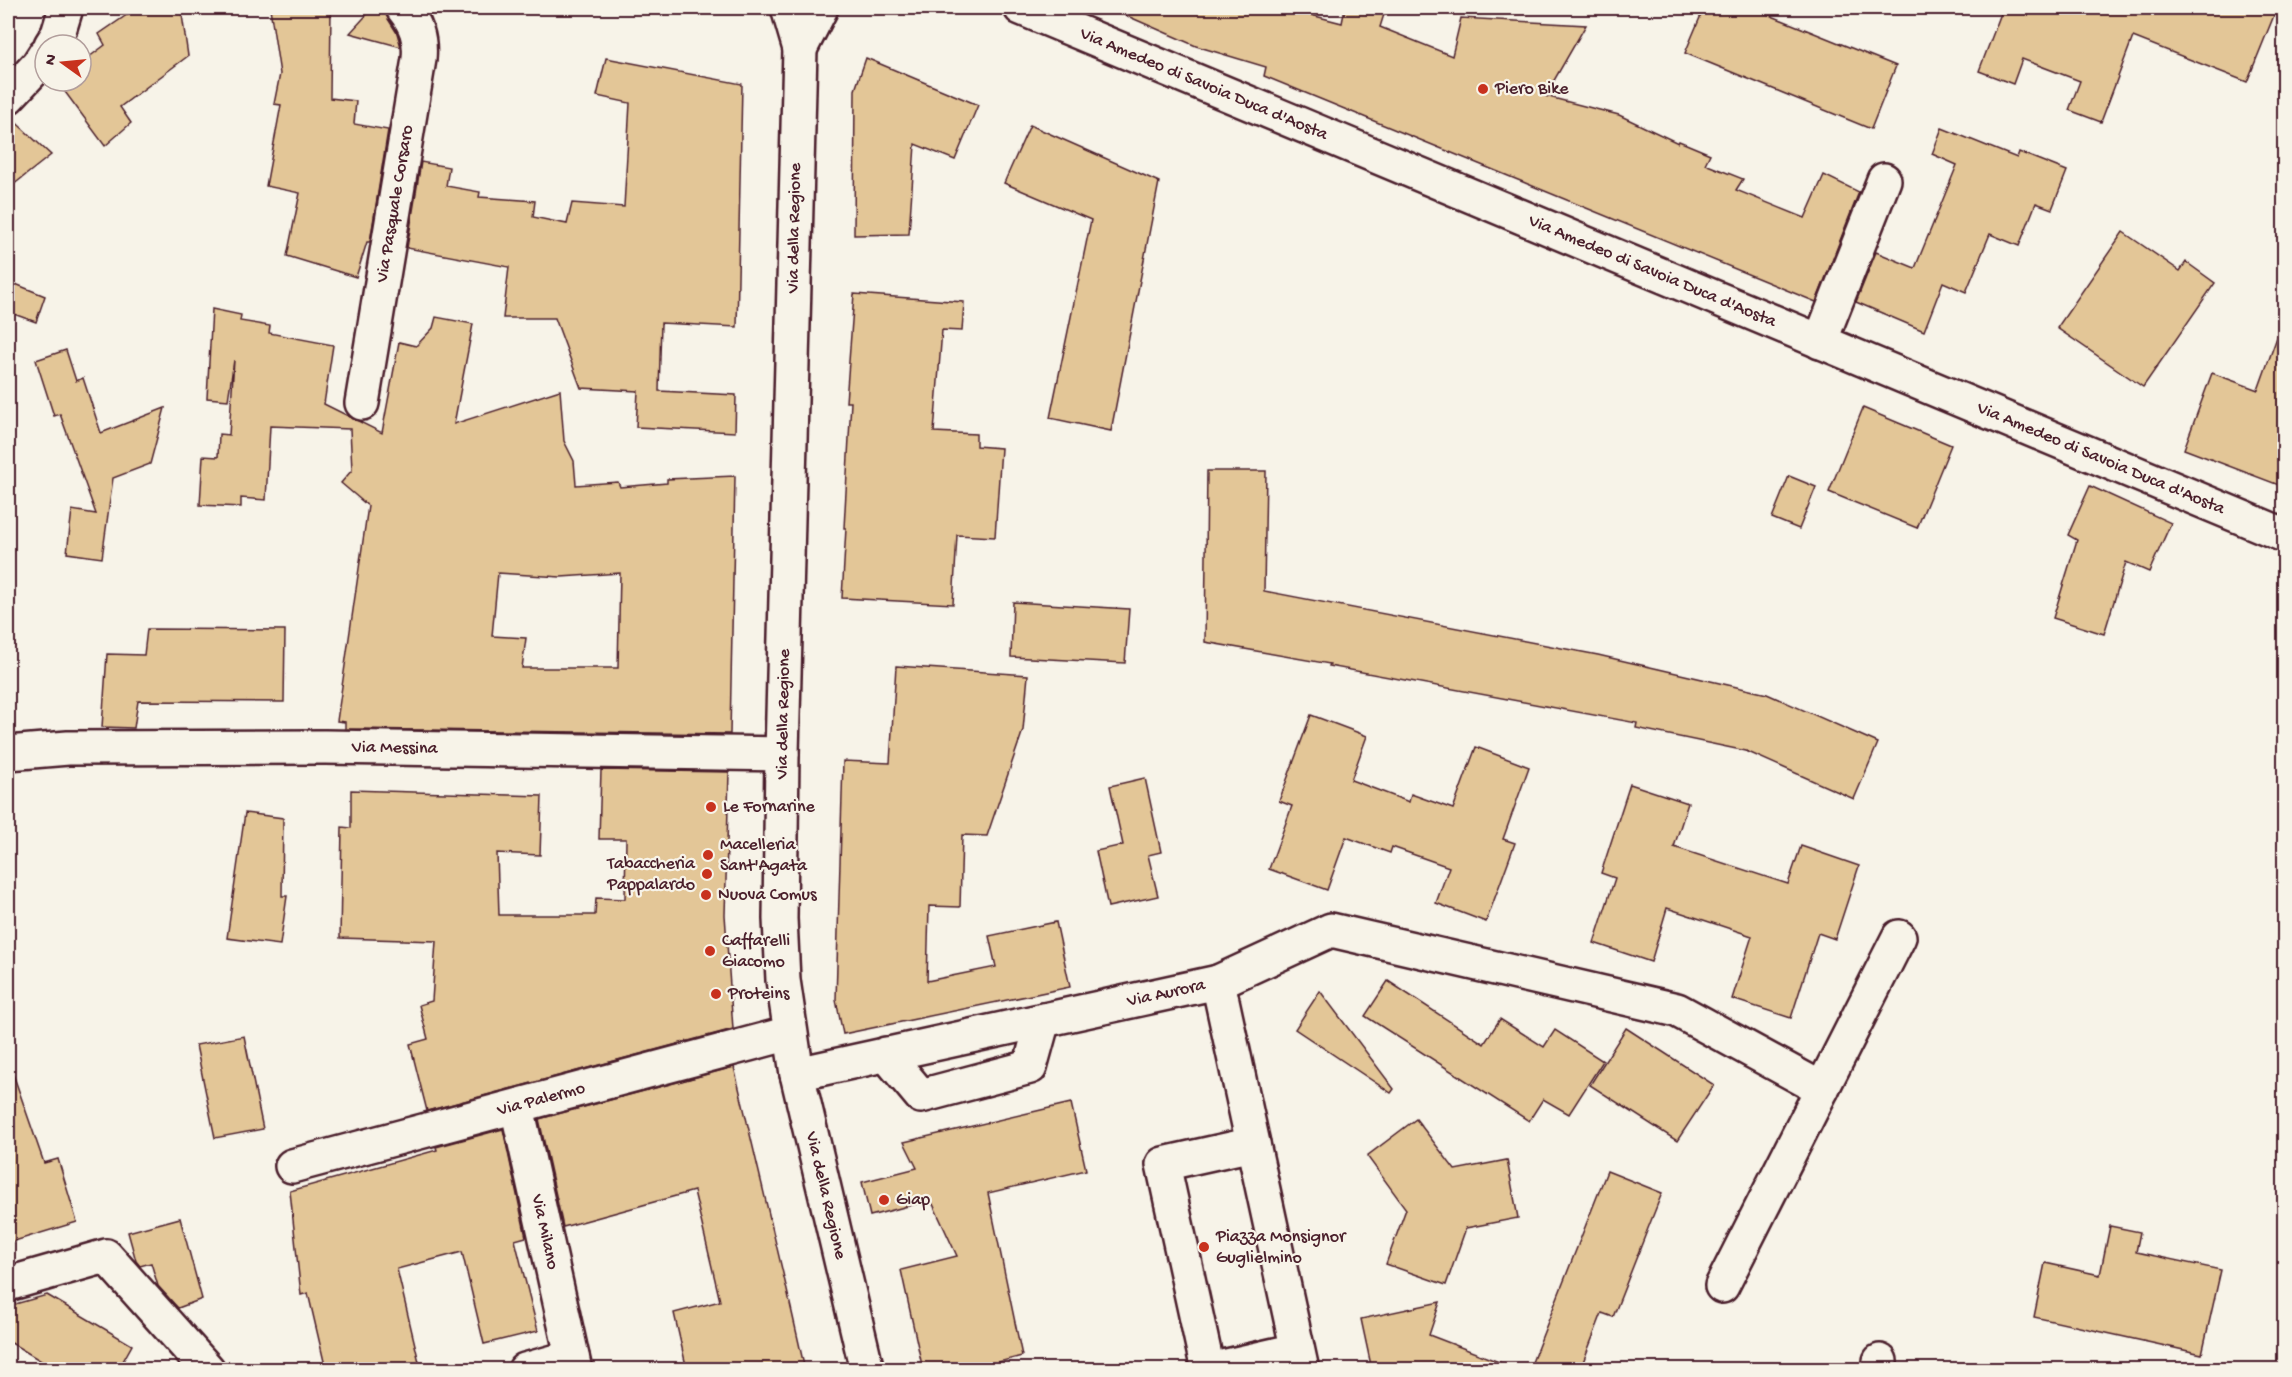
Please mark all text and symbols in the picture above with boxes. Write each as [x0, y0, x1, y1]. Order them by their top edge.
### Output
street label: Via Amedeo di Savoia Duca d'Aosta [1076, 23, 1332, 146]
north arrow [33, 33, 93, 93]
text: N [41, 52, 63, 68]
place label: Piero Bike [1494, 79, 1569, 100]
marker: Piero Bike [1476, 82, 1490, 96]
street label: Via Pasquale Corsaro [371, 123, 418, 285]
street label: Via della Regione [783, 162, 807, 294]
street label: Via Amedeo di Savoia Duca d'Aosta [1524, 210, 1780, 333]
street label: Via Amedeo di Savoia Duca d'Aosta [1973, 397, 2229, 520]
street label: Via della Regione [772, 648, 796, 780]
street label: Via Messina [351, 737, 439, 759]
place label: Le Fornarine [723, 797, 815, 818]
marker: Le Fornarine [704, 800, 718, 814]
place label: Macelleria Sant'Agata [720, 835, 808, 877]
marker: Macelleria Sant'Agata [701, 848, 715, 862]
place label: Tabaccheria Pappalardo [606, 854, 696, 896]
marker: Tabaccheria Pappalardo [700, 867, 714, 881]
place label: Nuova Comus [718, 885, 818, 906]
marker: Nuova Comus [699, 888, 713, 902]
place label: Caffarelli Giacomo [722, 931, 790, 973]
marker: Caffarelli Giacomo [703, 944, 717, 958]
street label: Via Aurora [1124, 974, 1208, 1012]
place label: Proteins [727, 984, 791, 1005]
marker: Proteins [709, 987, 723, 1001]
street label: Via Palermo [494, 1078, 587, 1121]
street label: Via della Regione [800, 1129, 851, 1262]
place label: Giap [896, 1190, 930, 1211]
street label: Via Milano [526, 1191, 563, 1272]
marker: Giap [877, 1193, 891, 1207]
place label: Piazza Monsignor Guglielmino [1215, 1227, 1347, 1269]
marker: Piazza Monsignor Guglielmino [1197, 1240, 1211, 1254]

